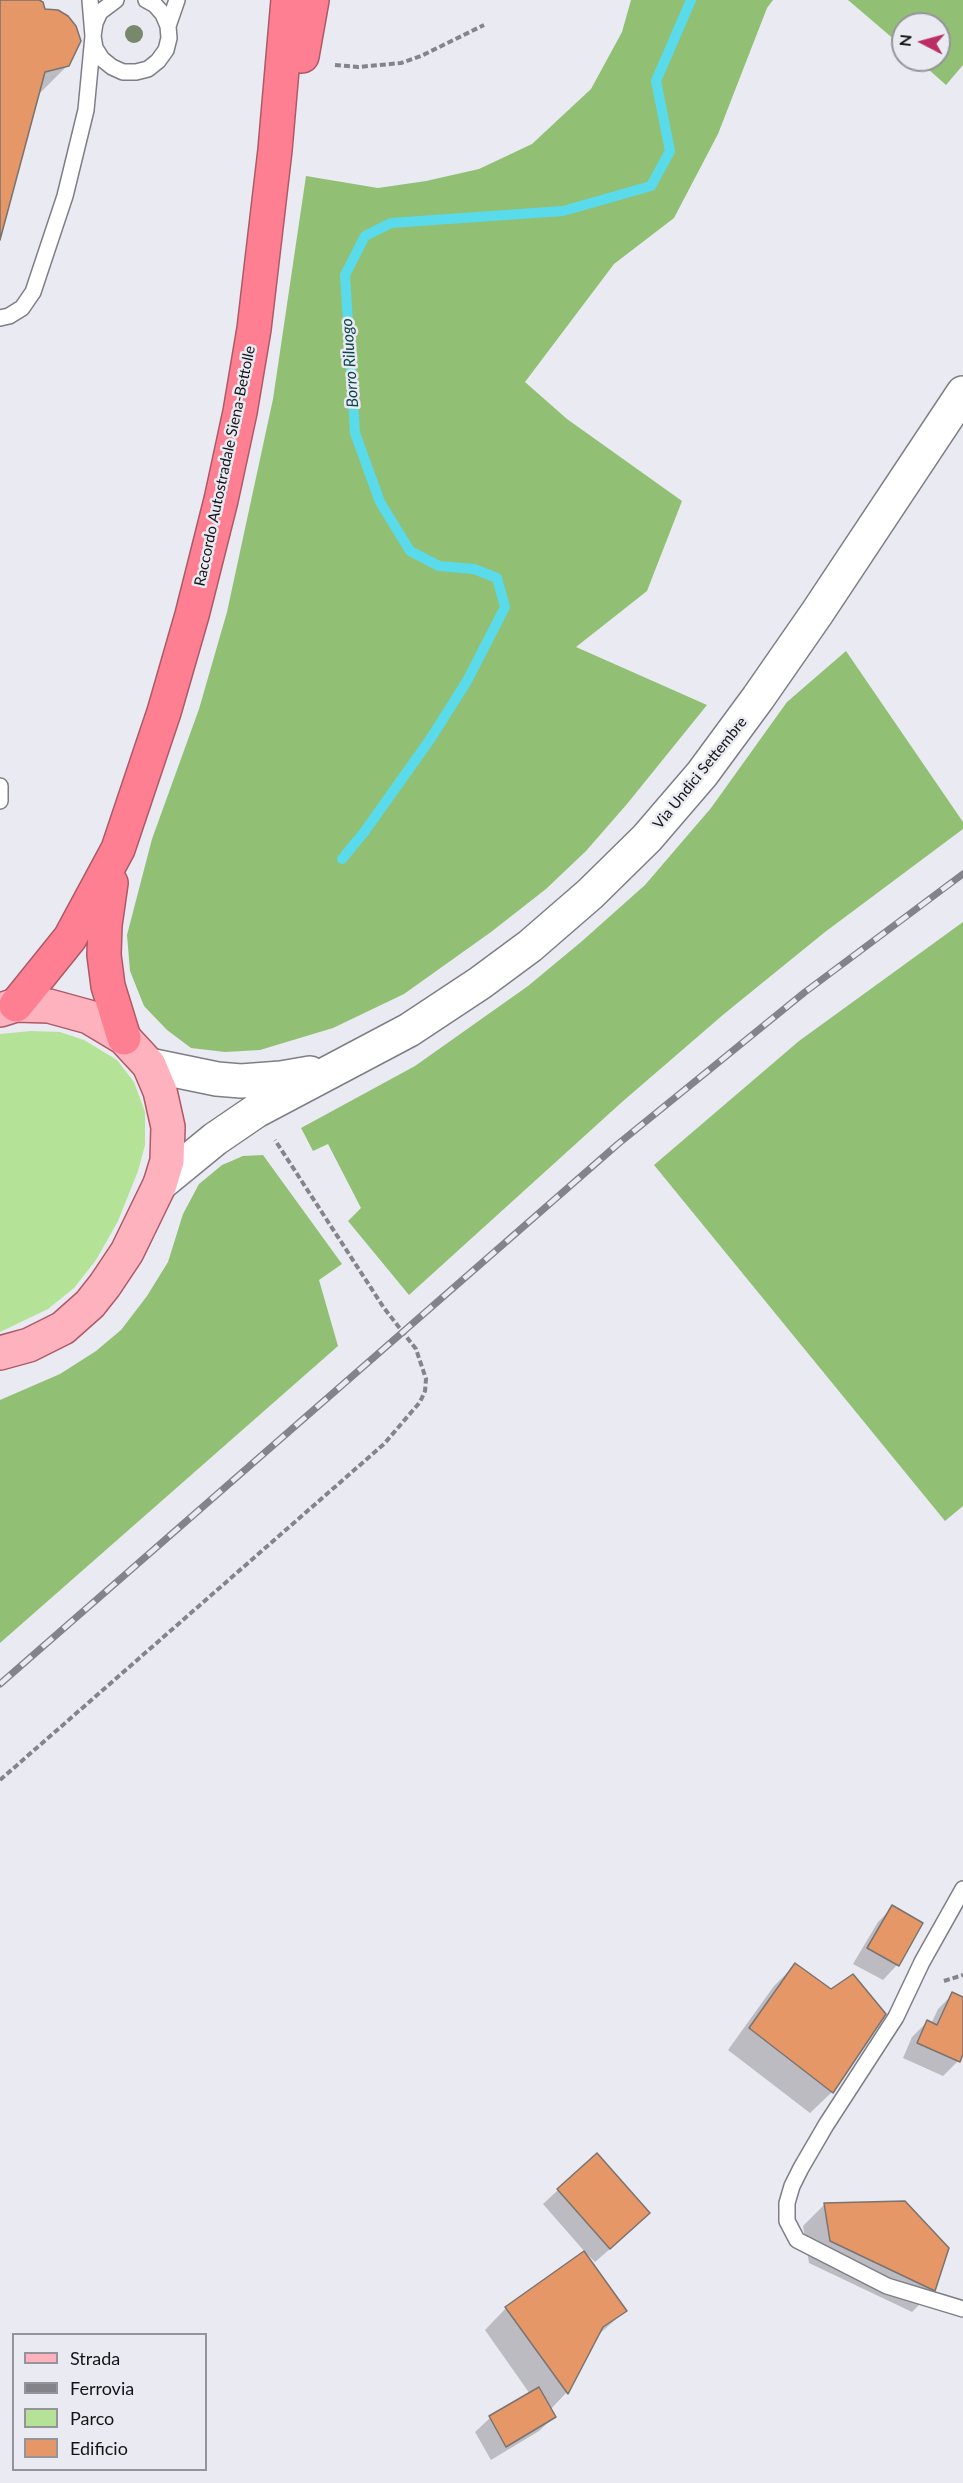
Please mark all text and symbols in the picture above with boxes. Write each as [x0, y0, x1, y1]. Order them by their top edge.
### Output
north arrow [891, 12, 951, 72]
text: N [894, 33, 915, 47]
water label: Borro Riluogo [337, 318, 363, 408]
street label: Raccordo Autostradale Siena-Bettolle [191, 344, 259, 588]
street label: Via Undici Settembre [649, 713, 751, 833]
legend [12, 2333, 207, 2471]
text: Strada [70, 2347, 120, 2369]
text: Ferrovia [70, 2377, 134, 2399]
text: Parco [70, 2407, 114, 2429]
text: Edificio [70, 2437, 128, 2459]

